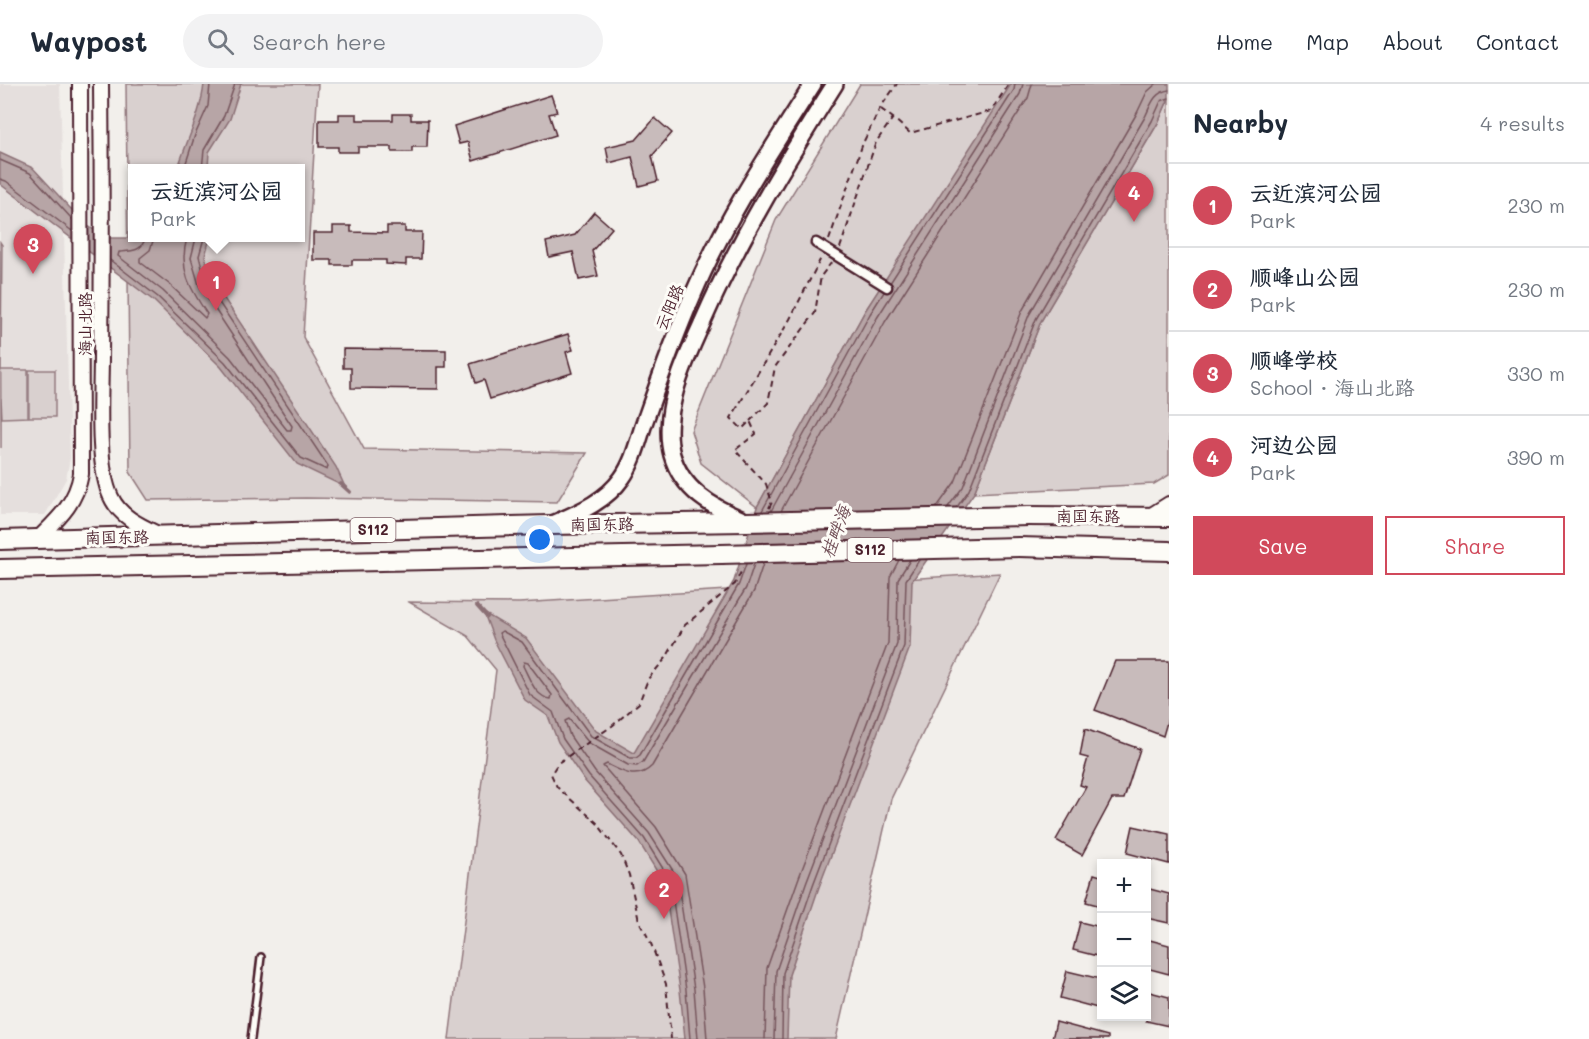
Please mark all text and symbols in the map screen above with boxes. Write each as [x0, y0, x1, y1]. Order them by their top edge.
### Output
search box [183, 14, 603, 68]
text: Waypost [30, 23, 147, 59]
icon: search [204, 25, 237, 58]
text: Search here [252, 27, 386, 56]
text: Home [1216, 28, 1273, 55]
text: Map [1306, 28, 1349, 55]
text: About [1382, 28, 1443, 55]
text: Contact [1476, 28, 1559, 55]
text: Nearby [1193, 106, 1288, 140]
text: 4 results [1480, 110, 1565, 136]
popup [128, 164, 305, 242]
pin: 4 [1114, 172, 1154, 222]
text: 云近滨河公园 [150, 176, 283, 205]
text: 云近滨河公园 [1250, 178, 1382, 207]
text: 1 [1208, 192, 1217, 218]
text: 230 m [1507, 192, 1565, 218]
text: Park [150, 205, 196, 231]
text: Park [1250, 207, 1295, 233]
pin: 3 [14, 224, 52, 274]
pin: 1 [196, 262, 236, 311]
text: 顺峰山公园 [1250, 262, 1360, 291]
text: 2 [1207, 276, 1218, 302]
text: 230 m [1507, 276, 1565, 302]
street label: 云阳路 [649, 281, 688, 333]
text: Park [1250, 291, 1295, 317]
street label: 海山北路 [74, 292, 95, 356]
text: 顺峰学校 [1250, 345, 1338, 374]
text: 3 [1207, 360, 1219, 386]
text: 330 m [1507, 360, 1565, 386]
text: School · 海山北路 [1250, 374, 1415, 400]
text: 河边公园 [1250, 430, 1338, 459]
text: 4 [1206, 444, 1219, 470]
text: 390 m [1507, 444, 1565, 470]
text: Park [1250, 459, 1295, 485]
water label: 桂畔海 [814, 500, 857, 561]
street label: 南国东路 [1056, 505, 1120, 526]
street label: 南国东路 [570, 512, 634, 535]
button: Save [1193, 516, 1373, 575]
button: Share [1385, 516, 1565, 575]
road number: S112 [350, 518, 395, 542]
street label: 南国东路 [85, 525, 149, 548]
your location [525, 525, 554, 554]
road number: S112 [848, 538, 892, 562]
map controls [1097, 859, 1151, 1021]
button: + [1097, 859, 1151, 913]
pin: 2 [644, 870, 684, 919]
button: − [1097, 913, 1151, 967]
button: layers [1097, 967, 1151, 1021]

